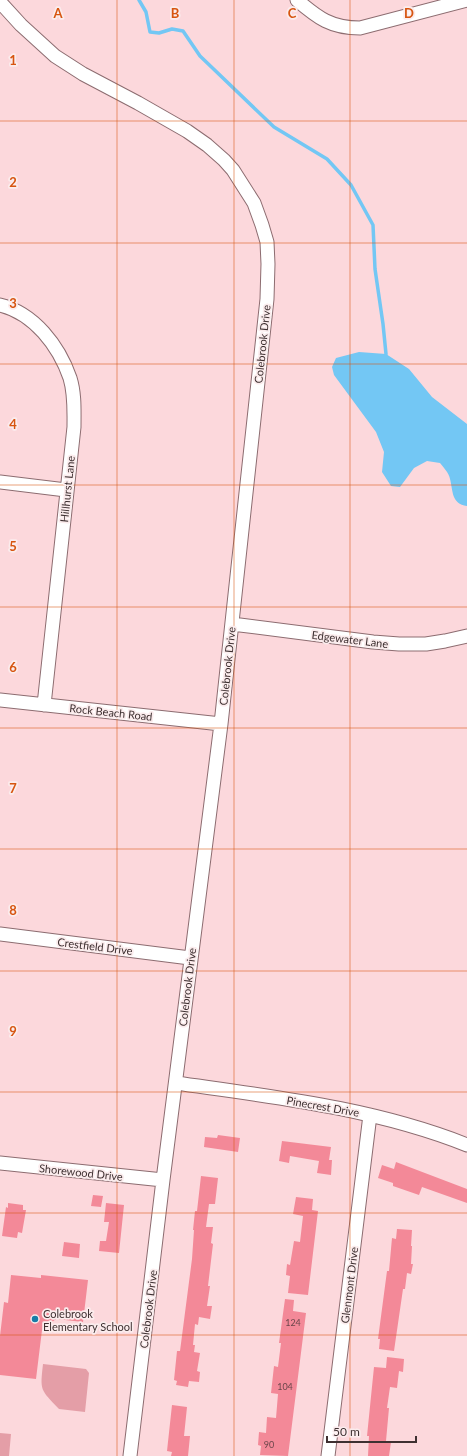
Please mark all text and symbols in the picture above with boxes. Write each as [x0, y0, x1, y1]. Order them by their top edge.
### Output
text: A [52, 5, 63, 21]
text: B [171, 5, 180, 21]
text: C [288, 5, 297, 21]
text: D [404, 5, 414, 21]
text: 1 [9, 52, 17, 68]
text: 2 [9, 174, 17, 190]
text: 3 [9, 295, 17, 311]
street label: Colebrook Drive [251, 304, 273, 384]
text: 4 [9, 416, 17, 432]
street label: Hillhurst Lane [57, 455, 77, 523]
text: 5 [9, 538, 17, 554]
street label: Colebrook Drive [216, 626, 238, 706]
street label: Edgewater Lane [311, 628, 389, 650]
text: 6 [9, 659, 17, 675]
street label: Rock Beach Road [69, 701, 153, 723]
text: 7 [9, 780, 17, 796]
text: 8 [9, 902, 17, 918]
street label: Crestfield Drive [57, 935, 133, 957]
street label: Colebrook Drive [176, 947, 198, 1027]
text: 9 [9, 1023, 17, 1039]
street label: Pinecrest Drive [286, 1093, 361, 1119]
street label: Shorewood Drive [39, 1161, 124, 1183]
street label: Glenmont Drive [338, 1246, 360, 1324]
street label: Colebrook Drive [137, 1269, 159, 1349]
place label: Colebrook Elementary School [43, 1307, 133, 1333]
marker: Colebrook Elementary School [30, 1314, 40, 1324]
house number: 124 [285, 1317, 301, 1328]
house number: 104 [277, 1381, 293, 1392]
scale bar [327, 1418, 416, 1444]
text: 50 m [333, 1424, 360, 1439]
house number: 90 [264, 1439, 274, 1450]

